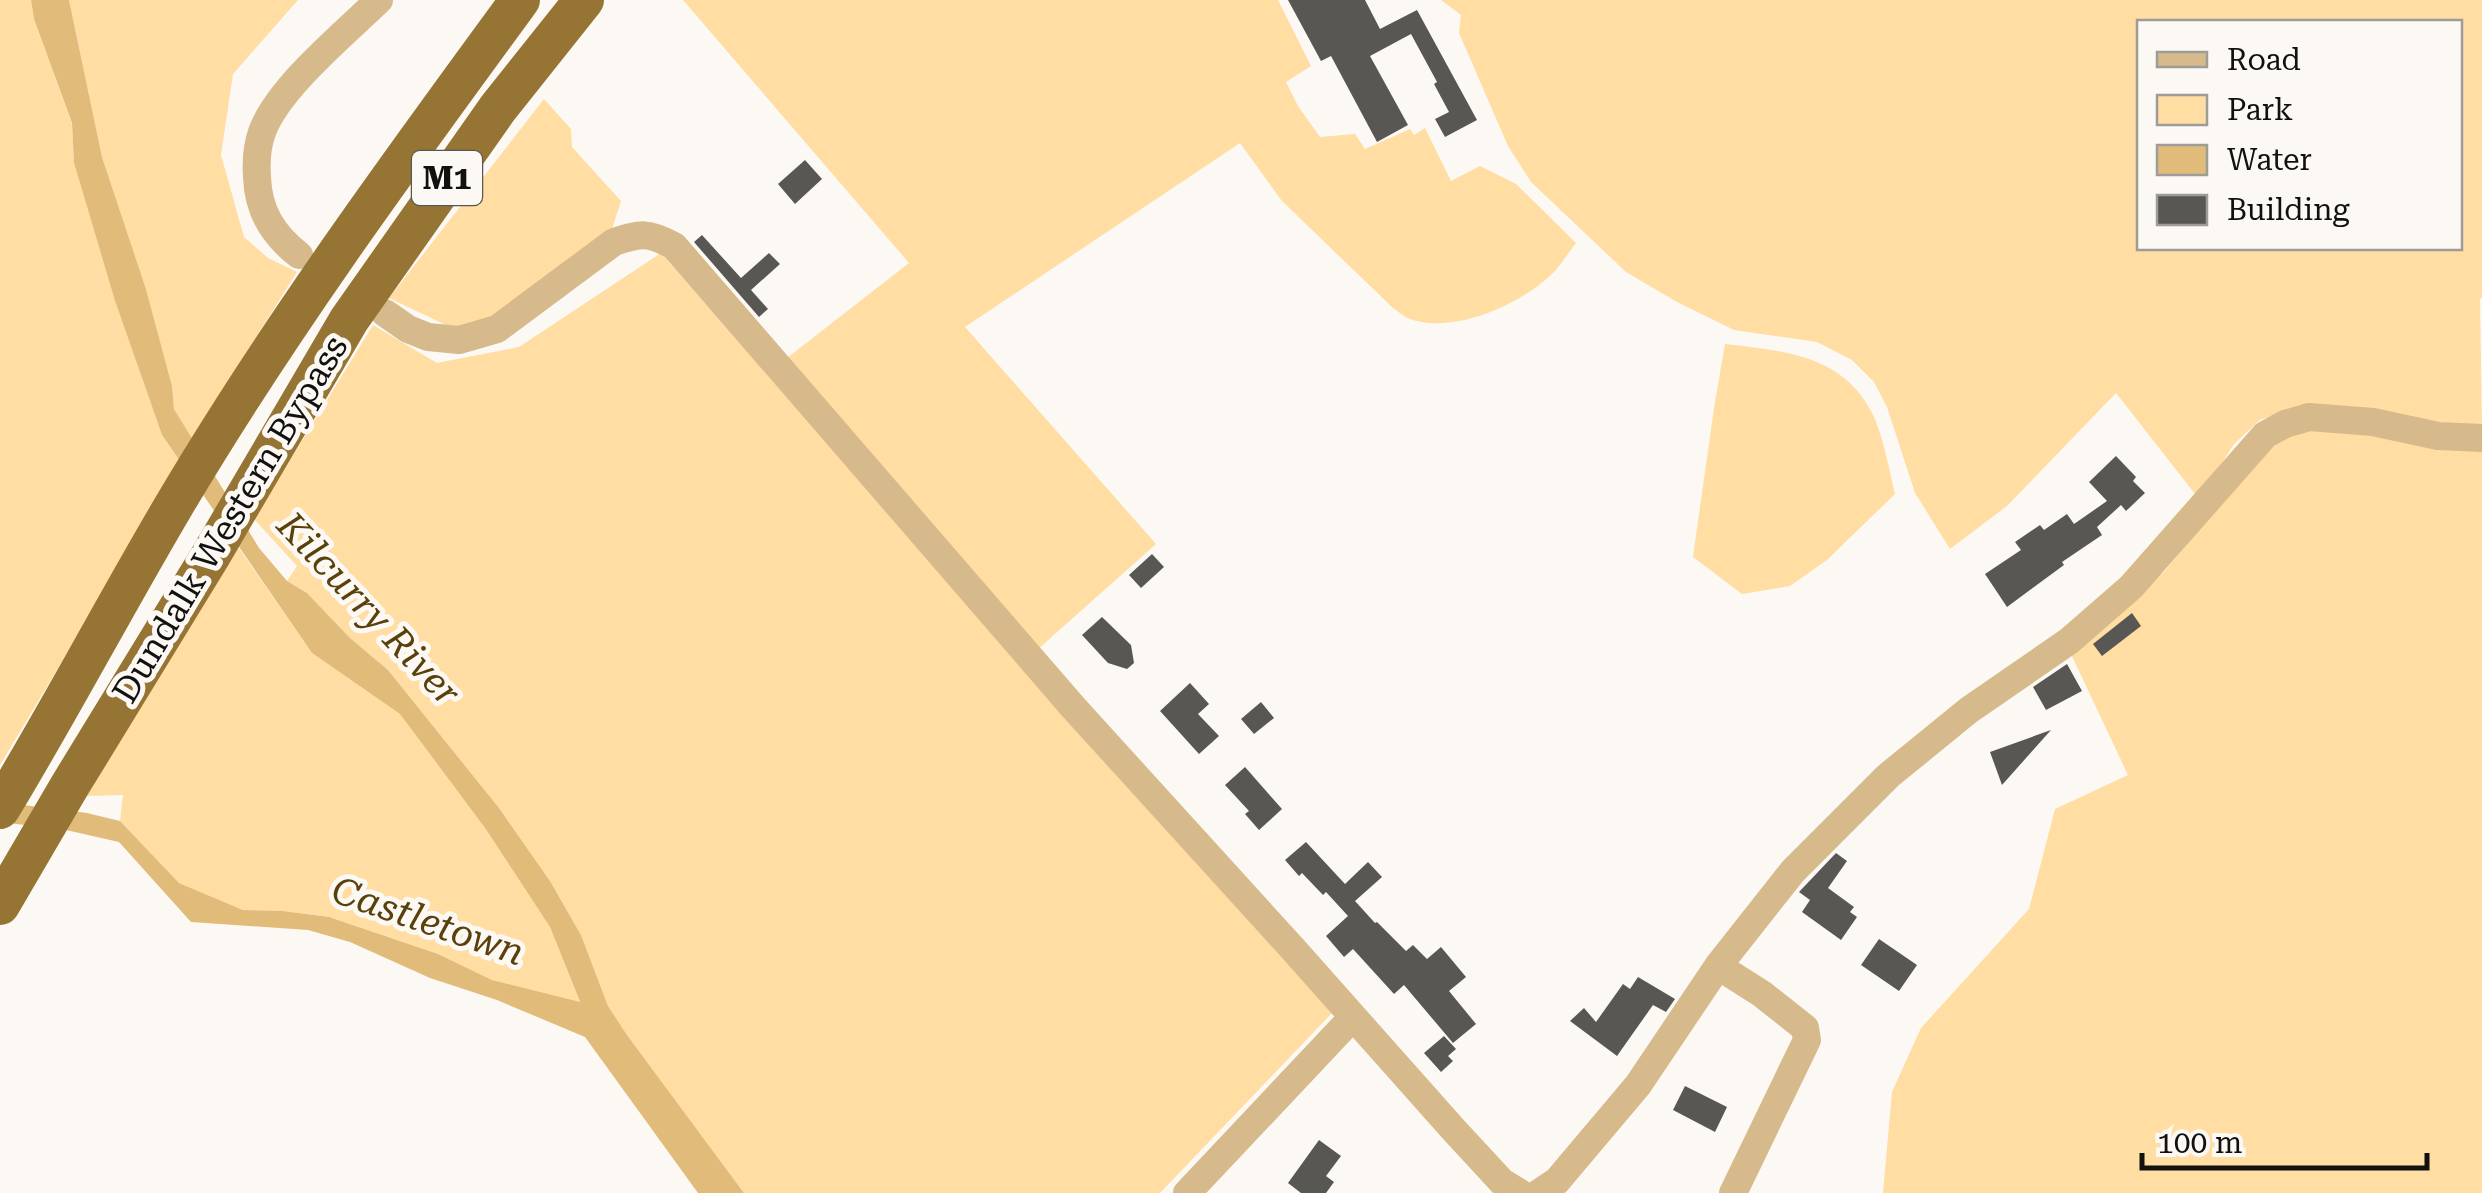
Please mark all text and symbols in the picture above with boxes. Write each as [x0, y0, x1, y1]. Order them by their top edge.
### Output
legend [2137, 20, 2462, 250]
text: Road [2227, 42, 2301, 77]
text: Park [2227, 92, 2293, 127]
text: Water [2227, 142, 2312, 177]
road number: M1 [412, 151, 482, 205]
text: Building [2227, 192, 2350, 227]
street label: Dundalk Western Bypass [104, 328, 356, 710]
water label: Kilcurry River [267, 503, 470, 715]
water label: Castletown [326, 868, 530, 974]
scale bar [2142, 1108, 2427, 1170]
text: 100 m [2157, 1125, 2242, 1160]

